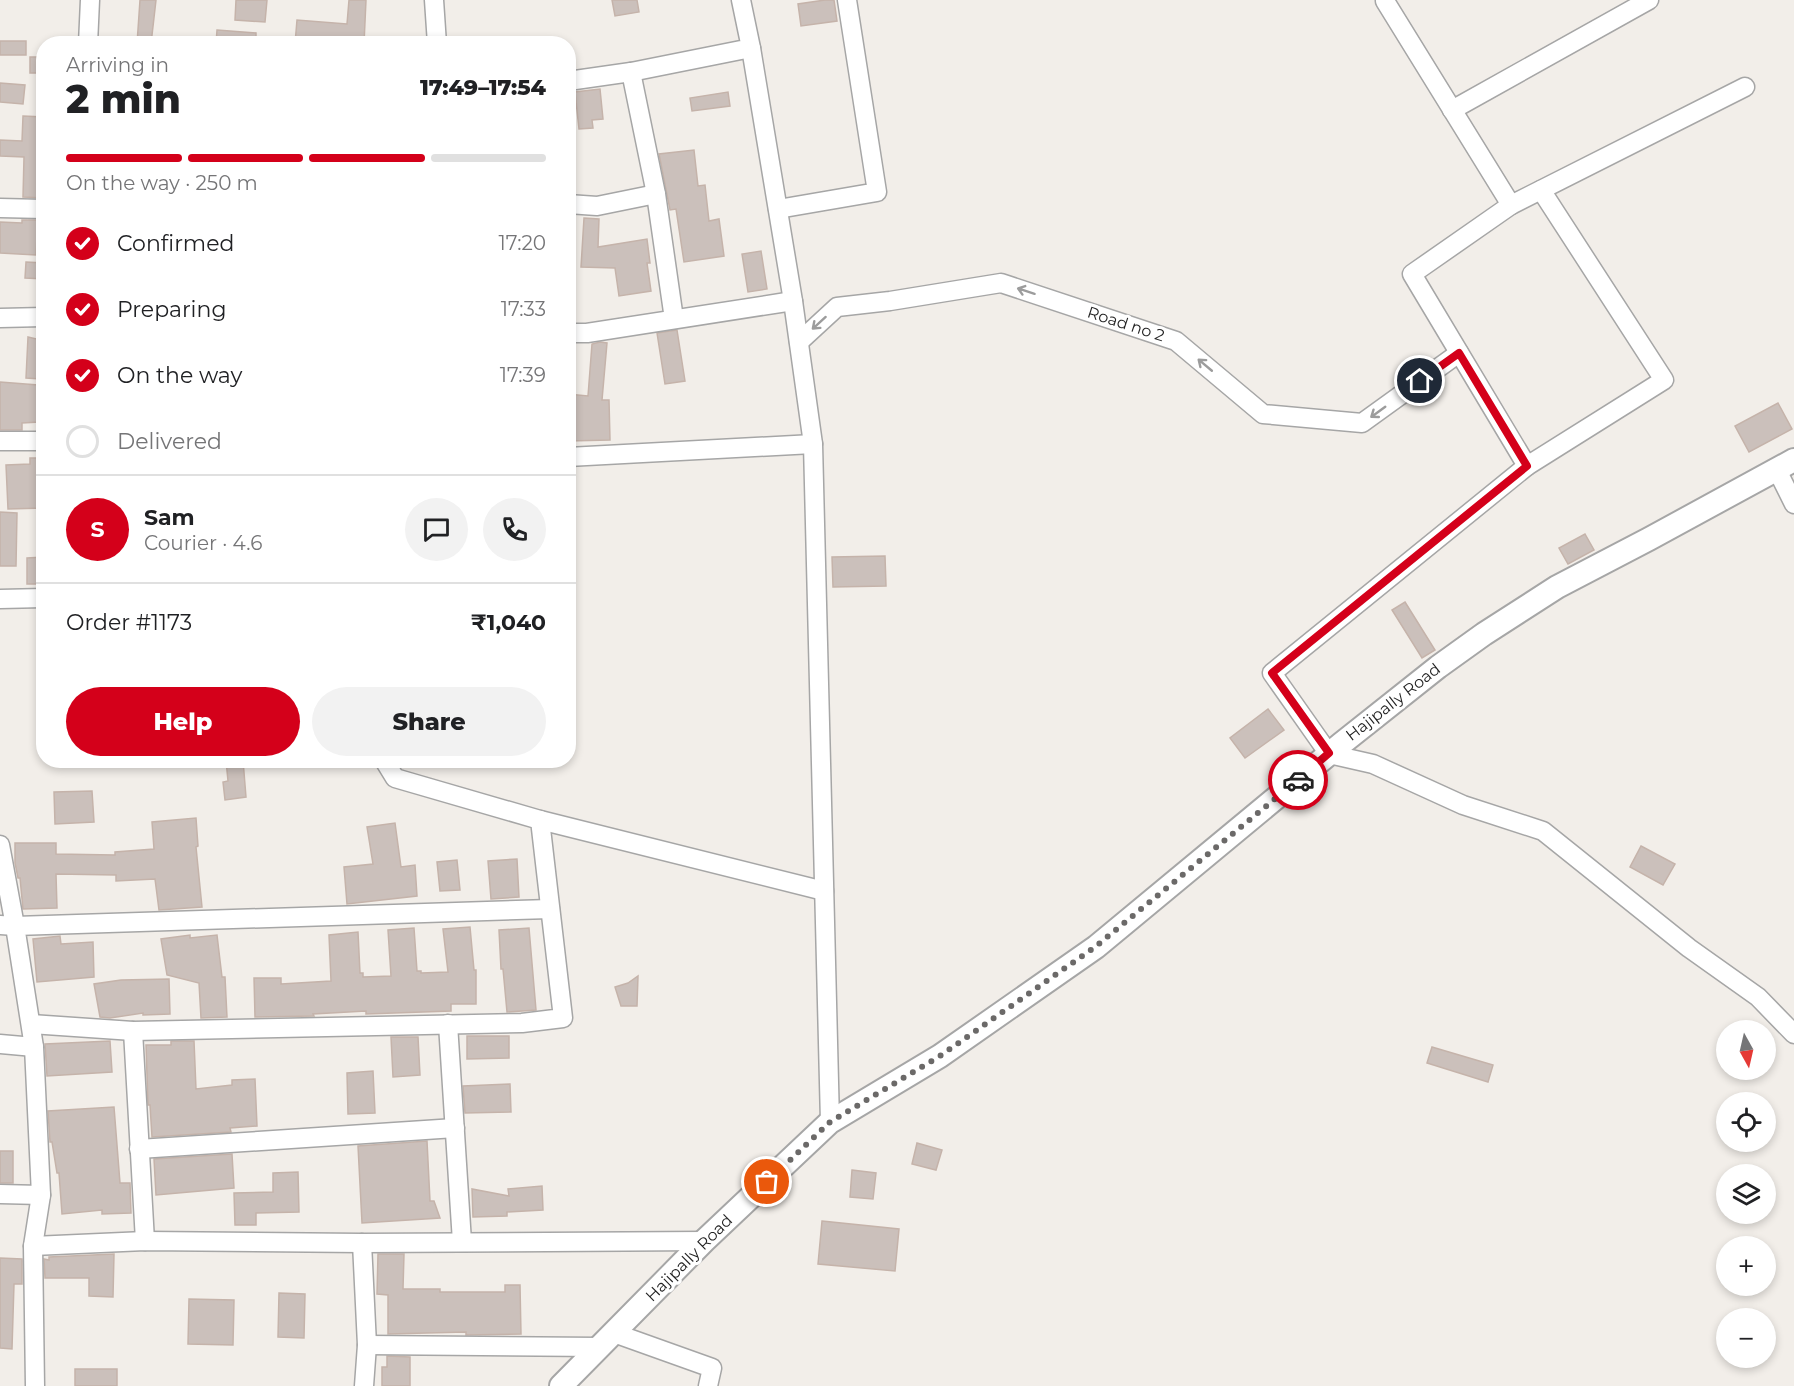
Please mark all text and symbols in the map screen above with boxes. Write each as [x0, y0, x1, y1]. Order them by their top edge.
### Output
text: Arriving in [66, 53, 169, 77]
text: 17:49–17:54 [420, 74, 546, 101]
text: 2 min [66, 75, 181, 123]
text: On the way · 250 m [66, 171, 258, 195]
icon: check [66, 227, 99, 260]
text: Confirmed [117, 230, 234, 257]
text: 17:20 [499, 231, 546, 255]
one-way arrow [1017, 285, 1036, 296]
icon: check [66, 293, 99, 326]
text: Preparing [117, 296, 226, 323]
text: 17:33 [501, 297, 546, 321]
street label: Road no 2 [1085, 303, 1167, 345]
one-way arrow [812, 316, 827, 330]
pin [1394, 355, 1445, 406]
one-way arrow [1197, 358, 1213, 371]
icon: check [66, 359, 99, 392]
text: On the way [117, 362, 242, 389]
text: 17:39 [500, 363, 546, 387]
icon: home [1403, 364, 1436, 397]
one-way arrow [1370, 406, 1386, 418]
text: Delivered [117, 428, 222, 455]
button: chat [405, 498, 468, 561]
button: phone [483, 498, 546, 561]
text: Sam [144, 504, 195, 531]
text: S [90, 516, 105, 543]
text: Courier · 4.6 [144, 531, 262, 555]
text: Order #1173 [66, 609, 192, 636]
text: ₹1,040 [471, 609, 546, 636]
street label: Hajipally Road [1342, 659, 1444, 745]
button: Help [66, 687, 300, 756]
button: Share [312, 687, 546, 756]
courier [1268, 750, 1328, 810]
icon: car [1282, 764, 1315, 797]
north arrow [1716, 1020, 1776, 1080]
map controls [1716, 1020, 1776, 1368]
button: locate [1716, 1092, 1776, 1152]
pin [741, 1156, 792, 1207]
button: layers [1716, 1164, 1776, 1224]
icon: bag [750, 1165, 783, 1198]
street label: Hajipally Road [642, 1211, 736, 1305]
button: + [1716, 1236, 1776, 1296]
button: − [1716, 1308, 1776, 1368]

